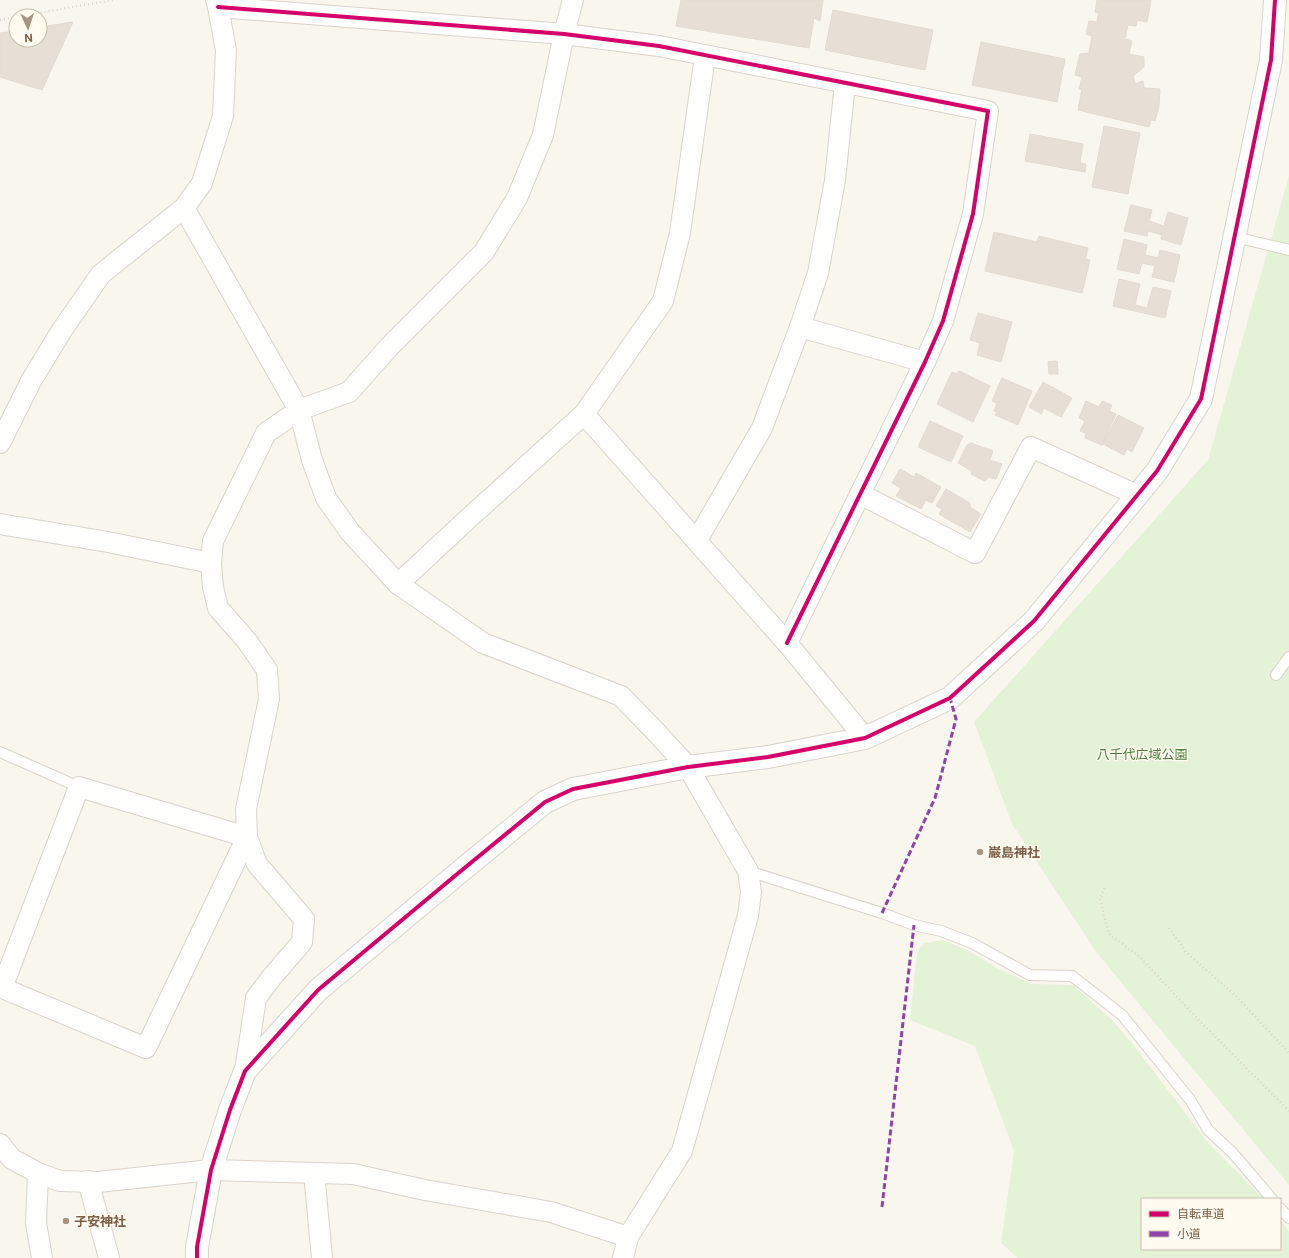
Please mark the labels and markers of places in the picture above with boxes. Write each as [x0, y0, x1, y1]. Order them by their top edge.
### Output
place label: 巌島神社 [988, 844, 1040, 860]
marker: 巌島神社 [975, 847, 985, 857]
place label: 子安神社 [74, 1213, 126, 1229]
marker: 子安神社 [61, 1216, 71, 1226]

